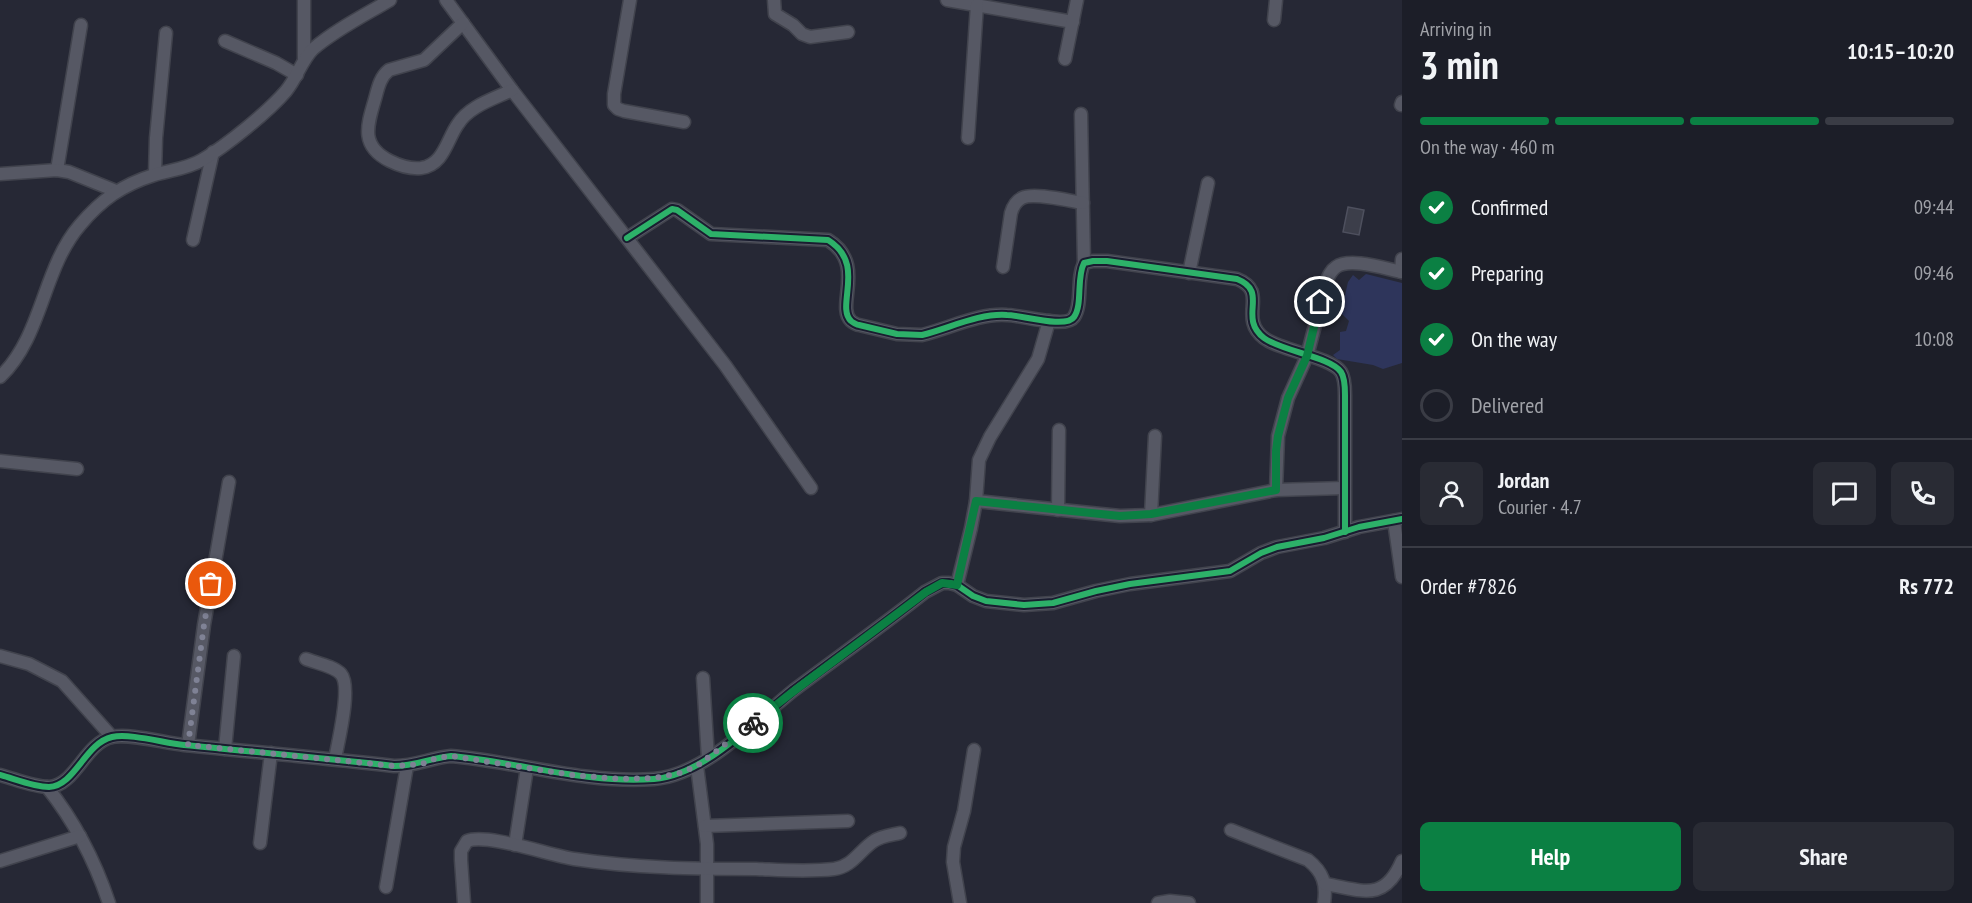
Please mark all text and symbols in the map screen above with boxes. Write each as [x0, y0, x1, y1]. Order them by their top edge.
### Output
text: Arriving in [1420, 16, 1492, 42]
text: 10:15–10:20 [1847, 37, 1954, 65]
text: 3 min [1420, 39, 1499, 90]
text: On the way · 460 m [1420, 134, 1555, 160]
icon: check [1420, 191, 1453, 224]
text: Confirmed [1471, 193, 1548, 221]
text: 09:44 [1914, 194, 1954, 220]
icon: check [1420, 257, 1453, 290]
text: Preparing [1471, 259, 1544, 287]
text: 09:46 [1914, 260, 1954, 286]
pin [1294, 276, 1345, 327]
icon: home [1303, 285, 1336, 318]
icon: check [1420, 323, 1453, 356]
text: On the way [1471, 325, 1557, 353]
text: 10:08 [1914, 326, 1954, 352]
text: Delivered [1471, 391, 1544, 419]
button: person [1420, 462, 1483, 525]
button: chat [1813, 462, 1876, 525]
button: phone [1891, 462, 1954, 525]
text: Jordan [1498, 466, 1549, 494]
text: Courier · 4.7 [1498, 494, 1582, 520]
pin [185, 558, 236, 609]
icon: bag [194, 567, 227, 600]
text: Order #7826 [1420, 572, 1517, 600]
text: Rs 772 [1899, 572, 1954, 600]
courier [723, 693, 783, 753]
icon: bike [737, 707, 770, 740]
button: Help [1420, 822, 1681, 891]
button: Share [1693, 822, 1954, 891]

